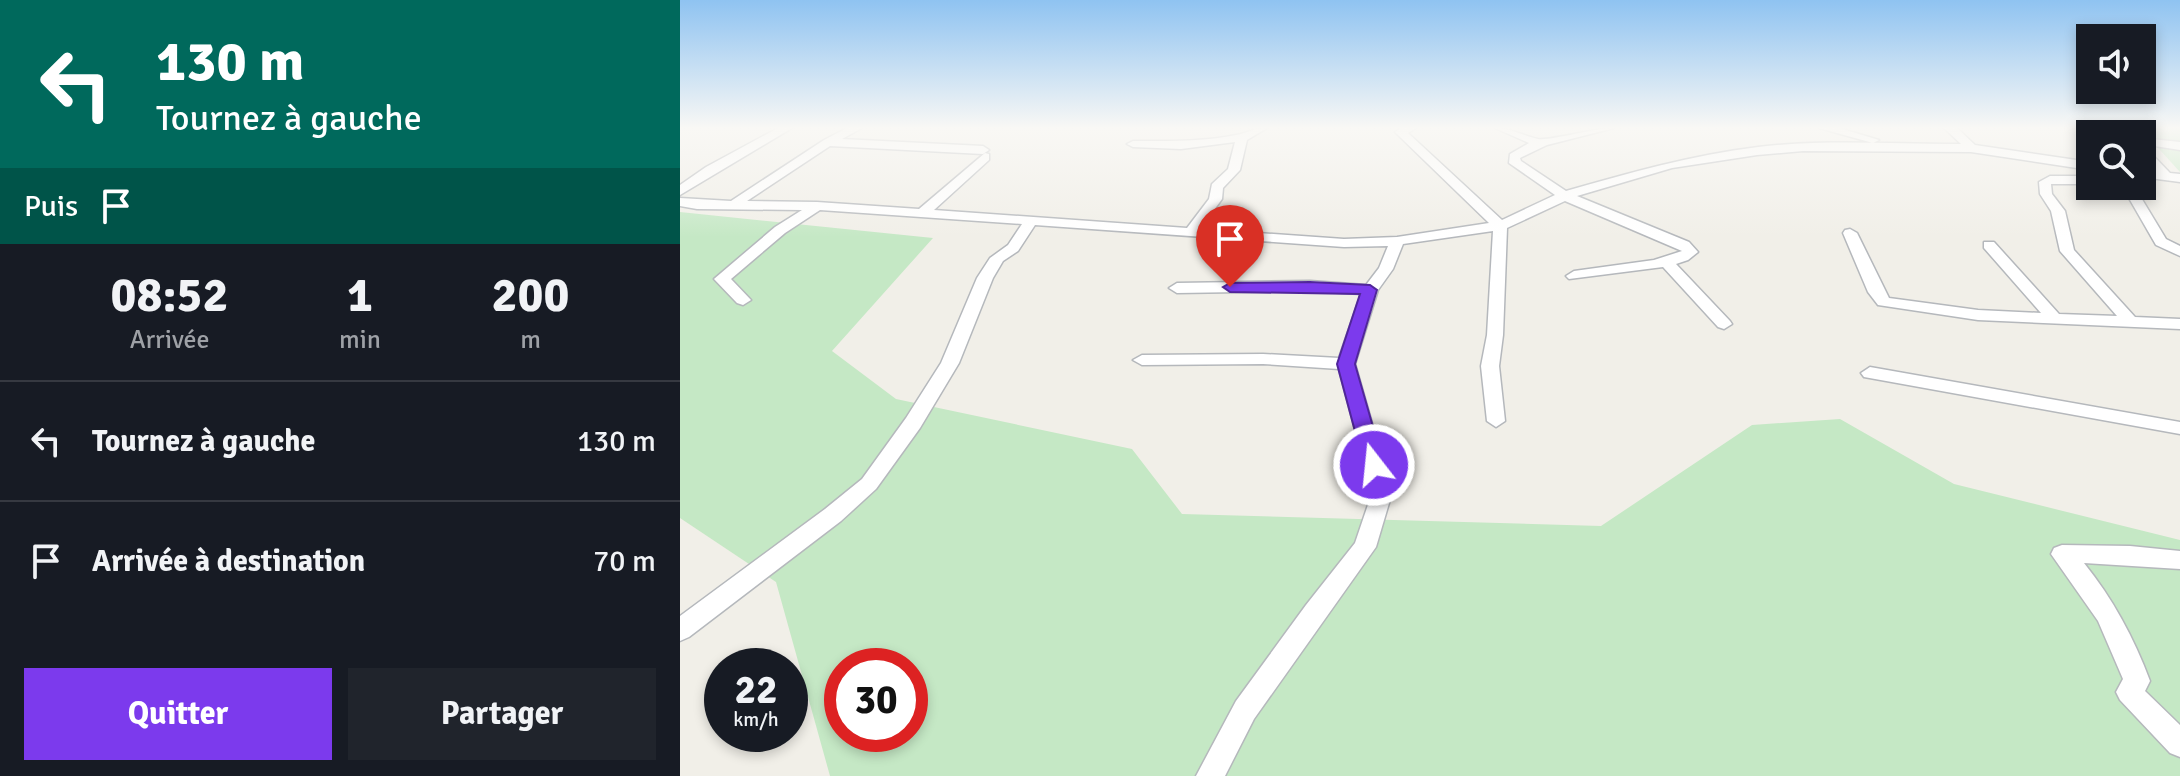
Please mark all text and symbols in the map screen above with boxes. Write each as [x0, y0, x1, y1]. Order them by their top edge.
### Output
map controls [2076, 24, 2156, 200]
button: sound [2076, 24, 2156, 104]
text: 130 m [156, 27, 304, 96]
icon: left [24, 32, 128, 136]
text: Tournez à gauche [156, 96, 422, 141]
button: search [2076, 120, 2156, 200]
icon: arrive [94, 184, 138, 228]
text: Puis [24, 188, 78, 225]
pin [1196, 205, 1264, 287]
icon: arrive [1208, 217, 1252, 261]
text: 08:52 [111, 266, 228, 325]
text: 1 [347, 266, 373, 325]
text: 200 [492, 266, 569, 325]
text: Arrivée [130, 324, 209, 356]
text: min [339, 324, 381, 356]
text: m [520, 324, 541, 356]
icon: left [24, 419, 68, 463]
text: Tournez à gauche [92, 423, 315, 460]
text: 130 m [577, 423, 656, 460]
position arrow [1332, 423, 1416, 507]
icon: arrive [24, 539, 68, 583]
text: Arrivée à destination [92, 543, 365, 580]
text: 70 m [593, 543, 656, 580]
speed limit sign: 30 [824, 648, 928, 752]
text: 22 [734, 665, 778, 715]
button: Quitter [24, 668, 332, 760]
button: Partager [348, 668, 656, 760]
text: km/h [733, 707, 779, 732]

